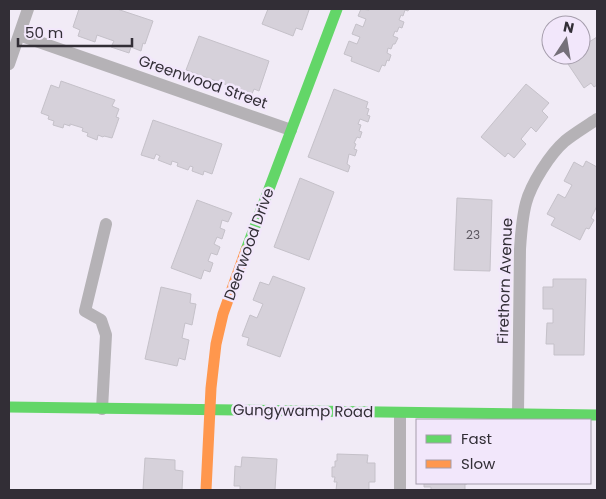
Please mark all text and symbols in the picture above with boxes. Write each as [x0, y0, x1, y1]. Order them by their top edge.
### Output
scale bar [18, 15, 131, 47]
north arrow [541, 15, 591, 65]
text: N [561, 16, 576, 38]
text: 50 m [25, 22, 63, 43]
street label: Greenwood Street [136, 50, 270, 113]
street label: Deerwood Drive [218, 185, 279, 303]
street label: Firethorn Avenue [492, 217, 517, 344]
house number: 23 [466, 226, 480, 243]
street label: Gungywamp Road [233, 399, 373, 422]
legend [416, 419, 591, 484]
text: Fast [461, 428, 492, 449]
text: Slow [461, 453, 496, 474]

